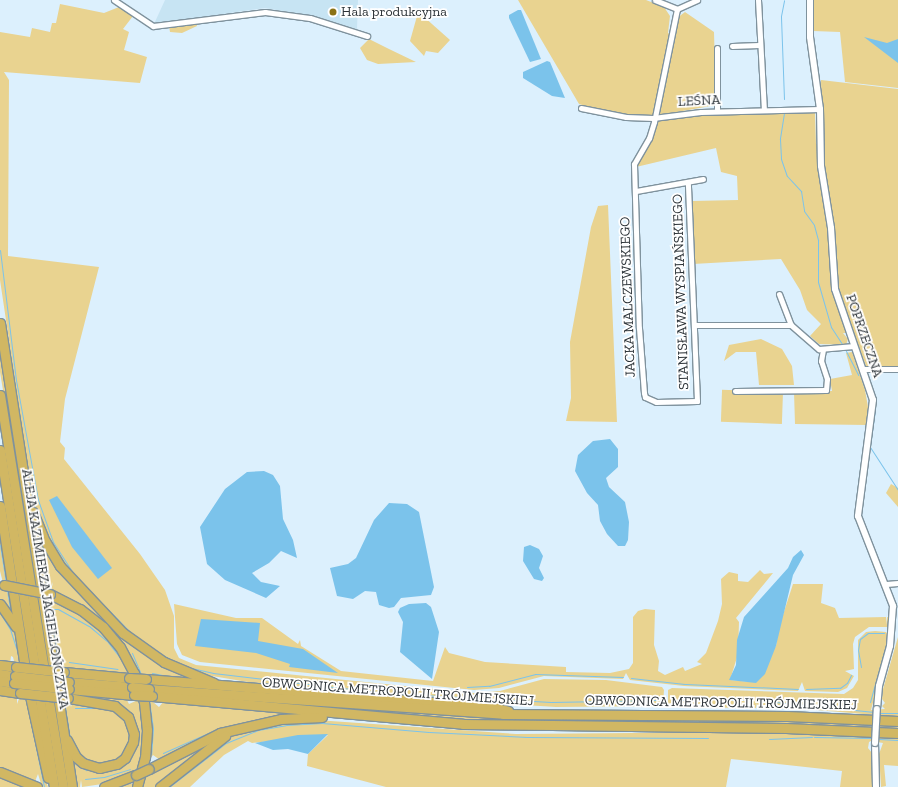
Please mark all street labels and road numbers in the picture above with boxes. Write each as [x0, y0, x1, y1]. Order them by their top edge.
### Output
street label: LEŚNA [677, 92, 721, 110]
street label: STANISŁAWA WYSPIAŃSKIEGO [669, 193, 693, 391]
street label: JACKA MALCZEWSKIEGO [617, 216, 639, 378]
street label: POPRZECZNA [842, 292, 886, 380]
street label: ALEJA KAZIMIERZA JAGIELLOŃCZYKA [18, 467, 72, 711]
street label: OBWODNICA METROPOLII TRÓJMIEJSKIEJ [261, 674, 535, 710]
street label: OBWODNICA METROPOLII TRÓJMIEJSKIEJ [584, 692, 858, 714]

